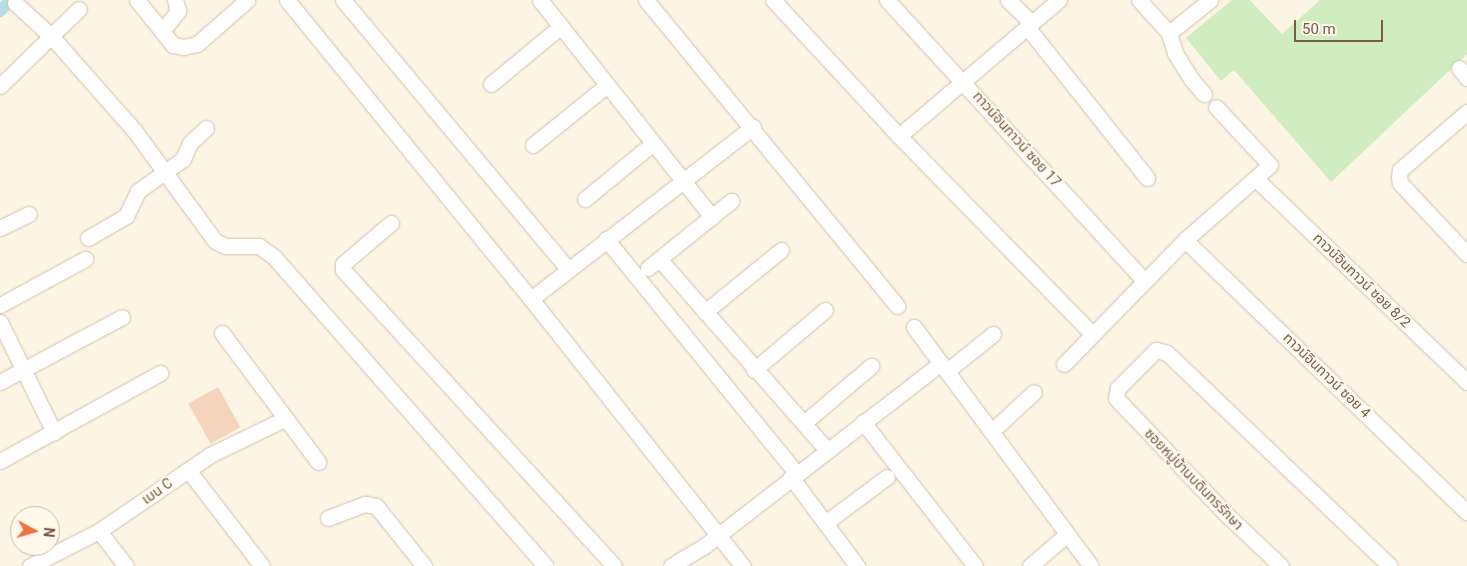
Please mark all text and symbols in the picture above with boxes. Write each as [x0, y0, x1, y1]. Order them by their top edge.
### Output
scale bar [1297, 10, 1386, 42]
text: 50 m [1302, 20, 1336, 38]
street label: ทาวน์อินทาวน์ ซอย 17 [970, 88, 1064, 190]
street label: ทาวน์อินทาวน์ ซอย 8/2 [1310, 229, 1414, 331]
street label: ทาวน์อินทาวน์ ซอย 4 [1280, 329, 1374, 421]
street label: ซอยหมู่บ้านบดินทรรักษา [1141, 425, 1247, 533]
street label: เมน C [138, 474, 176, 508]
north arrow [10, 506, 60, 556]
text: N [40, 527, 57, 538]

